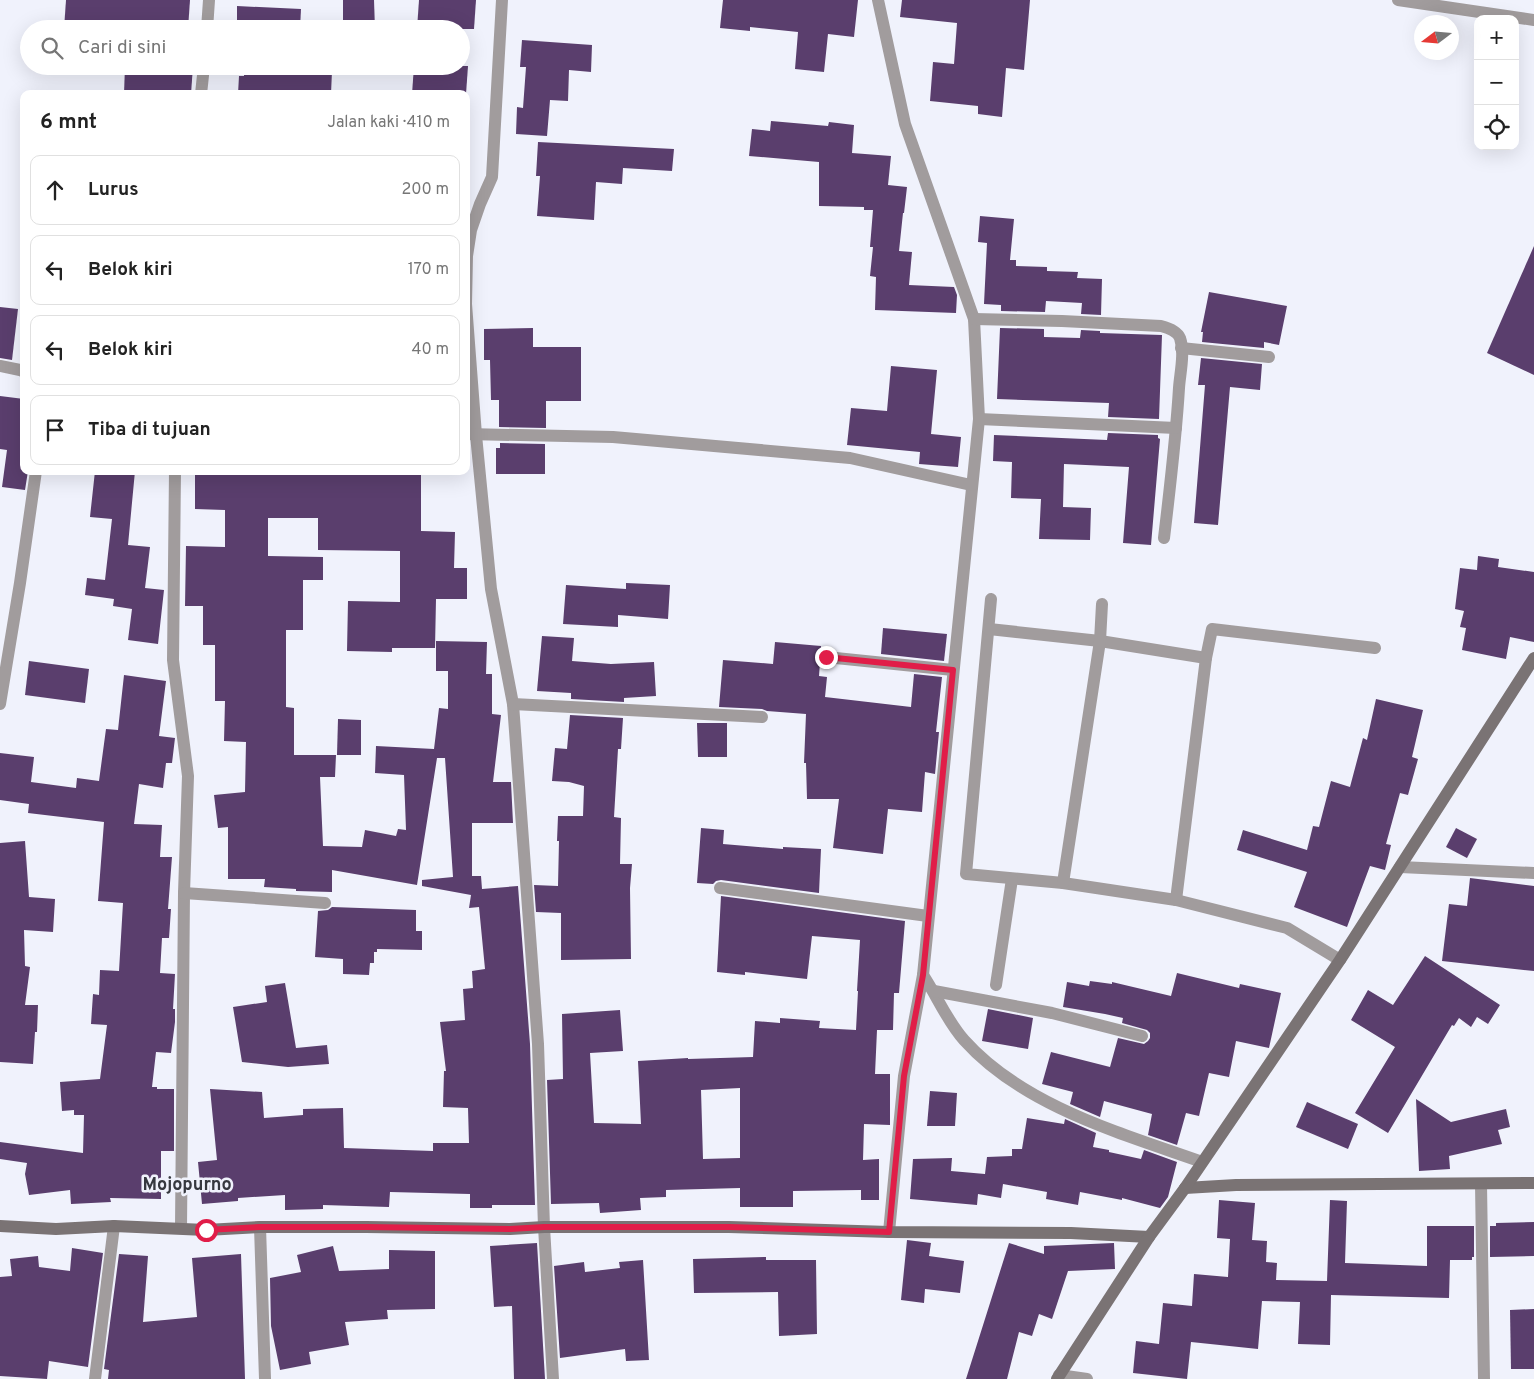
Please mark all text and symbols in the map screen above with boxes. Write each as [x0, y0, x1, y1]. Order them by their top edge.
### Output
north arrow [1414, 15, 1459, 60]
map controls [1474, 15, 1519, 150]
button: + [1474, 15, 1519, 60]
search box [20, 20, 470, 75]
icon: search [38, 34, 66, 62]
text: Cari di sini [78, 36, 166, 60]
button: − [1474, 60, 1519, 105]
button: locate [1474, 105, 1519, 150]
text: 6 mnt [40, 109, 97, 136]
text: Jalan kaki · 410 m [327, 113, 450, 133]
icon: ahead [41, 176, 69, 204]
text: Lurus [88, 178, 139, 202]
text: 200 m [401, 180, 449, 200]
icon: left [41, 256, 69, 284]
text: Belok kiri [88, 258, 173, 282]
text: 170 m [408, 260, 449, 280]
icon: left [41, 336, 69, 364]
text: Belok kiri [88, 338, 173, 362]
text: 40 m [411, 340, 449, 360]
icon: arrive [41, 416, 69, 444]
text: Tiba di tujuan [88, 418, 211, 442]
route end [815, 646, 838, 669]
district label: Mojopurno [142, 1174, 232, 1197]
route start [195, 1219, 218, 1242]

